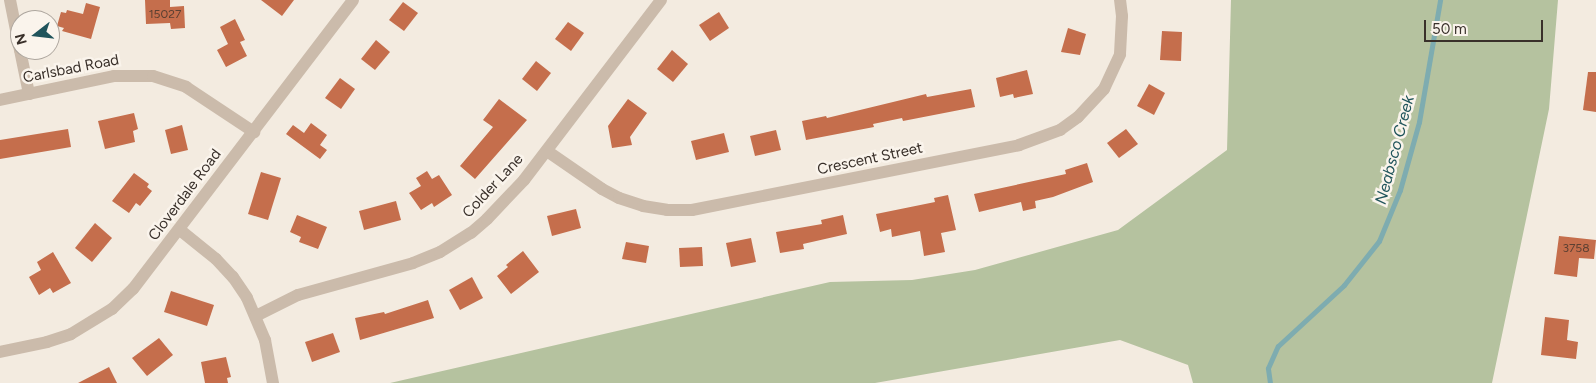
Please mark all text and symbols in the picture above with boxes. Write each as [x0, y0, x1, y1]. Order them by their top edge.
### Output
house number: 15027 [149, 8, 181, 22]
north arrow [10, 10, 60, 60]
scale bar [1426, 10, 1545, 42]
text: 50 m [1432, 20, 1467, 38]
text: N [11, 31, 31, 47]
street label: Carlsbad Road [22, 51, 120, 87]
water label: Neabsco Creek [1371, 94, 1419, 206]
street label: Crescent Street [816, 139, 924, 179]
street label: Cloverdale Road [145, 146, 225, 244]
street label: Colder Lane [459, 150, 527, 222]
house number: 3758 [1562, 242, 1590, 256]

